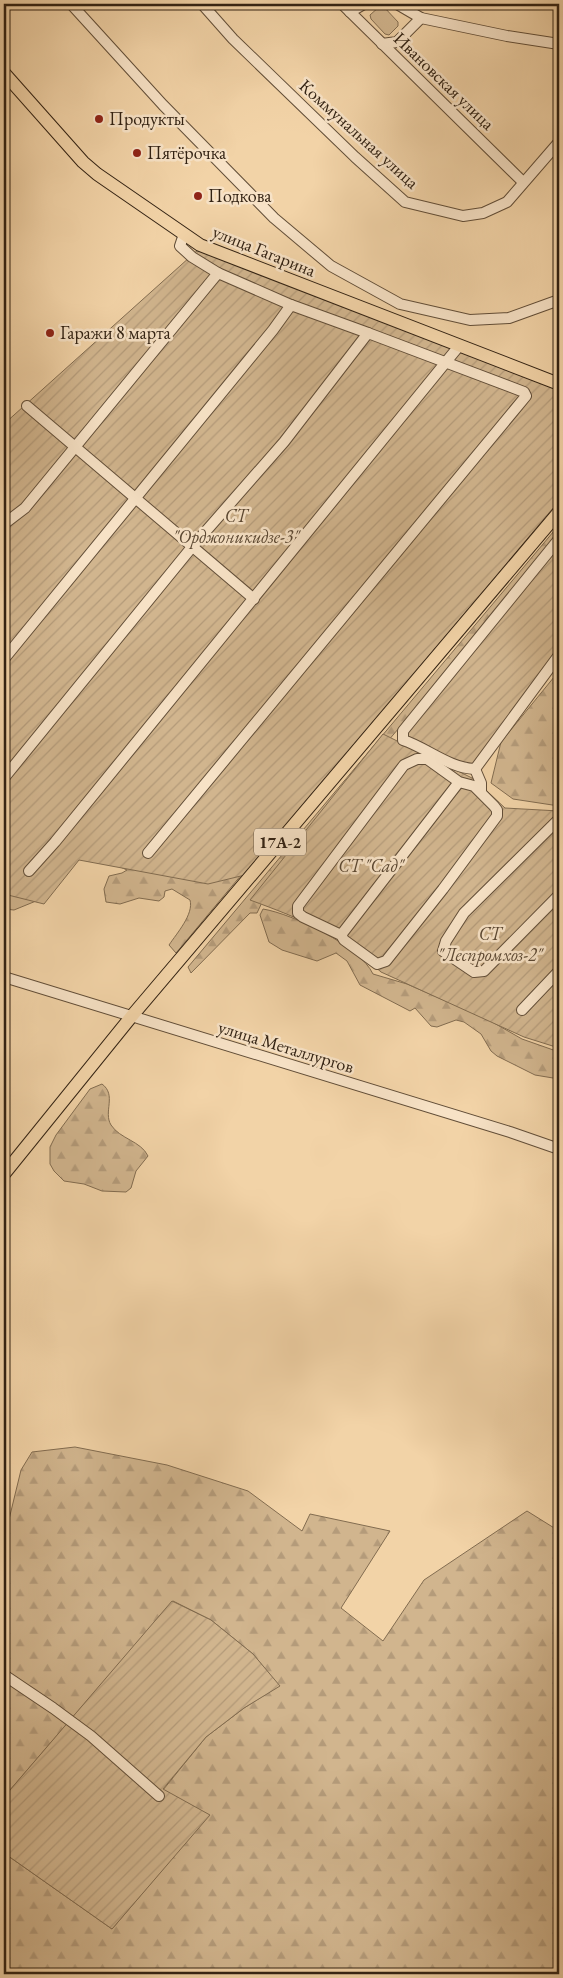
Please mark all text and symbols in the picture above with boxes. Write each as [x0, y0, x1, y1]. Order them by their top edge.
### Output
street label: Ивановская улица [389, 27, 500, 135]
street label: Коммунальная улица [295, 74, 425, 194]
place label: Продукты [109, 107, 185, 130]
marker: Продукты [93, 113, 105, 125]
place label: Пятёрочка [147, 141, 227, 164]
marker: Пятёрочка [131, 147, 143, 159]
place label: Подкова [208, 184, 272, 207]
marker: Подкова [192, 190, 204, 202]
street label: улица Гагарина [209, 219, 320, 282]
place label: Гаражи 8 марта [60, 321, 172, 344]
marker: Гаражи 8 марта [44, 327, 56, 339]
park label: СТ "Орджоникидзе-3" [173, 504, 301, 549]
road number: 17А-2 [254, 829, 306, 856]
park label: СТ "Сад" [338, 854, 406, 877]
park label: СТ "Леспромхоз-2" [437, 922, 545, 967]
street label: улица Металлургов [216, 1015, 357, 1078]

